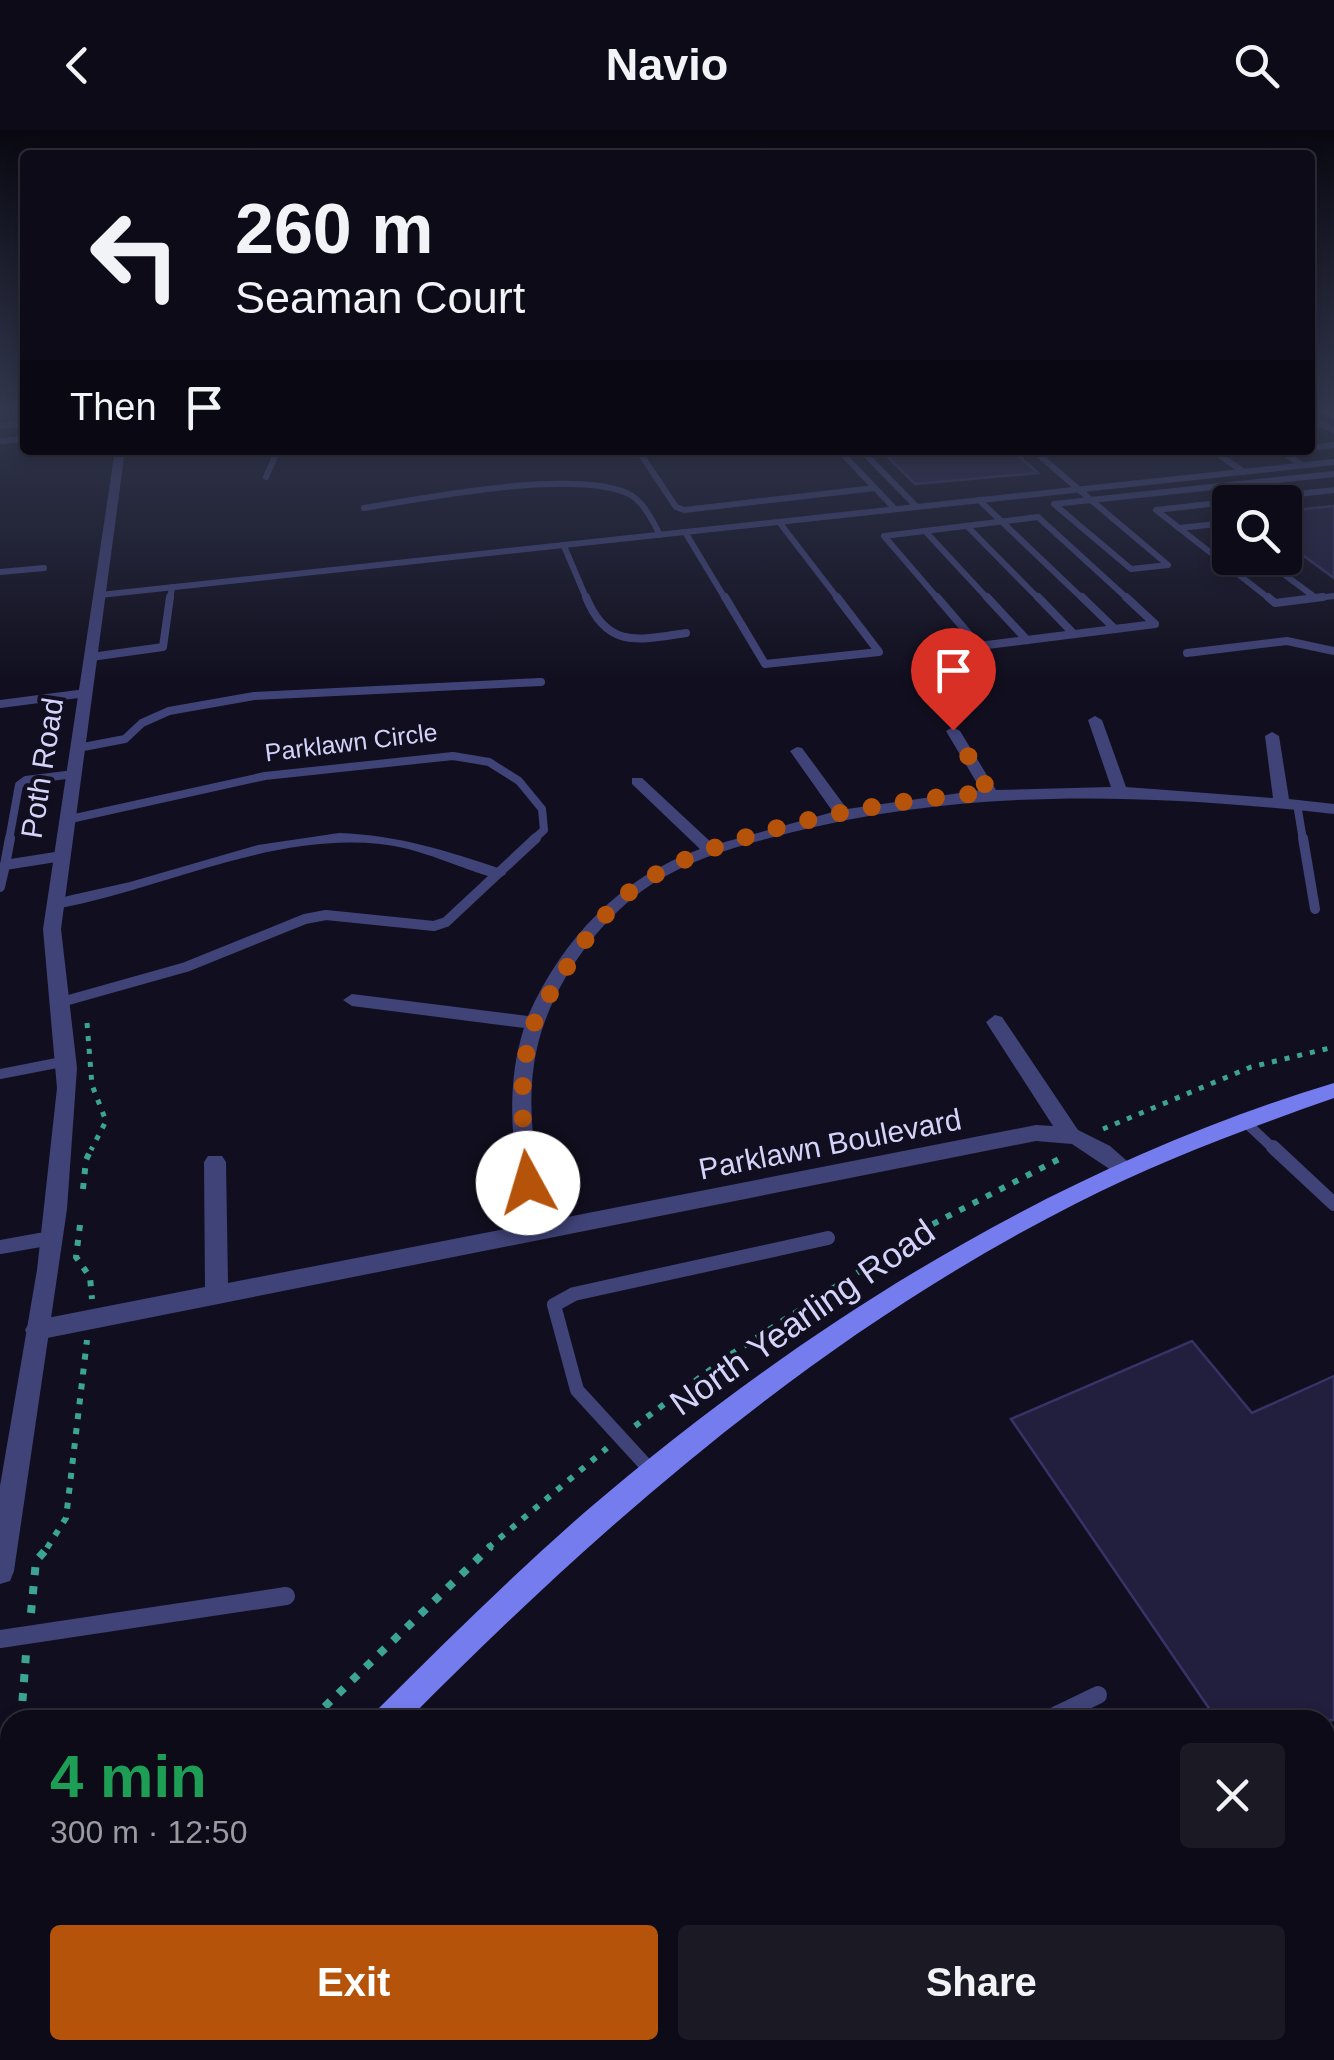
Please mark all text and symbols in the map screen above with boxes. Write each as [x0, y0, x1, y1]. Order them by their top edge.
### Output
icon: back [50, 38, 105, 93]
icon: search [1229, 38, 1284, 93]
text: Navio [606, 39, 728, 90]
icon: left [70, 190, 200, 320]
text: 260 m [235, 190, 433, 268]
text: Seaman Court [235, 272, 525, 323]
icon: arrive [177, 380, 232, 435]
text: Then [70, 386, 157, 428]
map controls [1212, 485, 1302, 575]
button: search [1212, 485, 1302, 575]
pin [911, 628, 996, 731]
icon: arrive [926, 643, 981, 698]
street label: Poth Road [15, 695, 69, 841]
street label: Parklawn Circle [263, 718, 439, 766]
street label: Parklawn Boulevard [696, 1102, 964, 1186]
position arrow [476, 1131, 580, 1235]
street label: North Yearling Road [663, 1211, 941, 1423]
text: 4 min [50, 1743, 207, 1810]
button: close [1180, 1743, 1285, 1848]
text: 300 m · 12:50 [50, 1814, 247, 1850]
button: Exit [50, 1925, 658, 2040]
button: Share [678, 1925, 1285, 2040]

